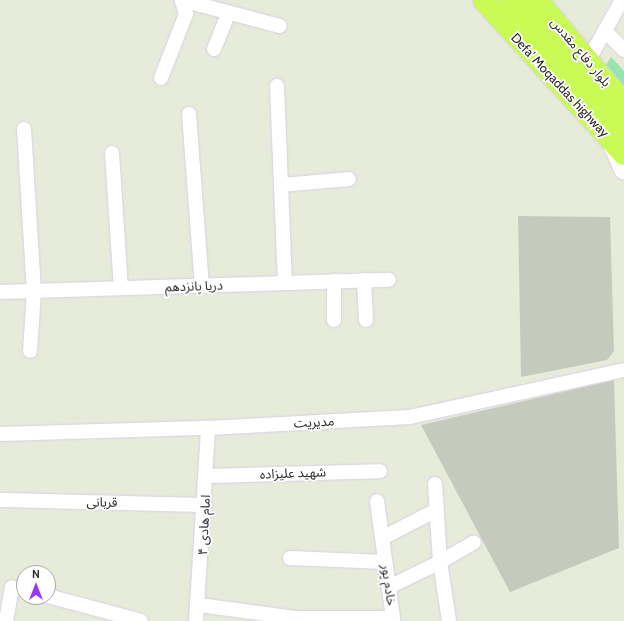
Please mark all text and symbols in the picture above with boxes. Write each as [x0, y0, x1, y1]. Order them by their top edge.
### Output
street label: بلوار دفاع مقدس [548, 14, 614, 90]
street label: Defa' Moqaddas highway [508, 30, 612, 140]
street label: دریا پانزدهم [165, 277, 223, 295]
street label: مدیریت [293, 413, 335, 431]
street label: شهید علیزاده [260, 464, 326, 482]
street label: قربانی [86, 494, 118, 510]
street label: امام هادی ۴ [195, 494, 213, 556]
street label: خادم پور [378, 563, 400, 607]
north arrow [16, 565, 56, 605]
text: N [32, 567, 40, 581]

